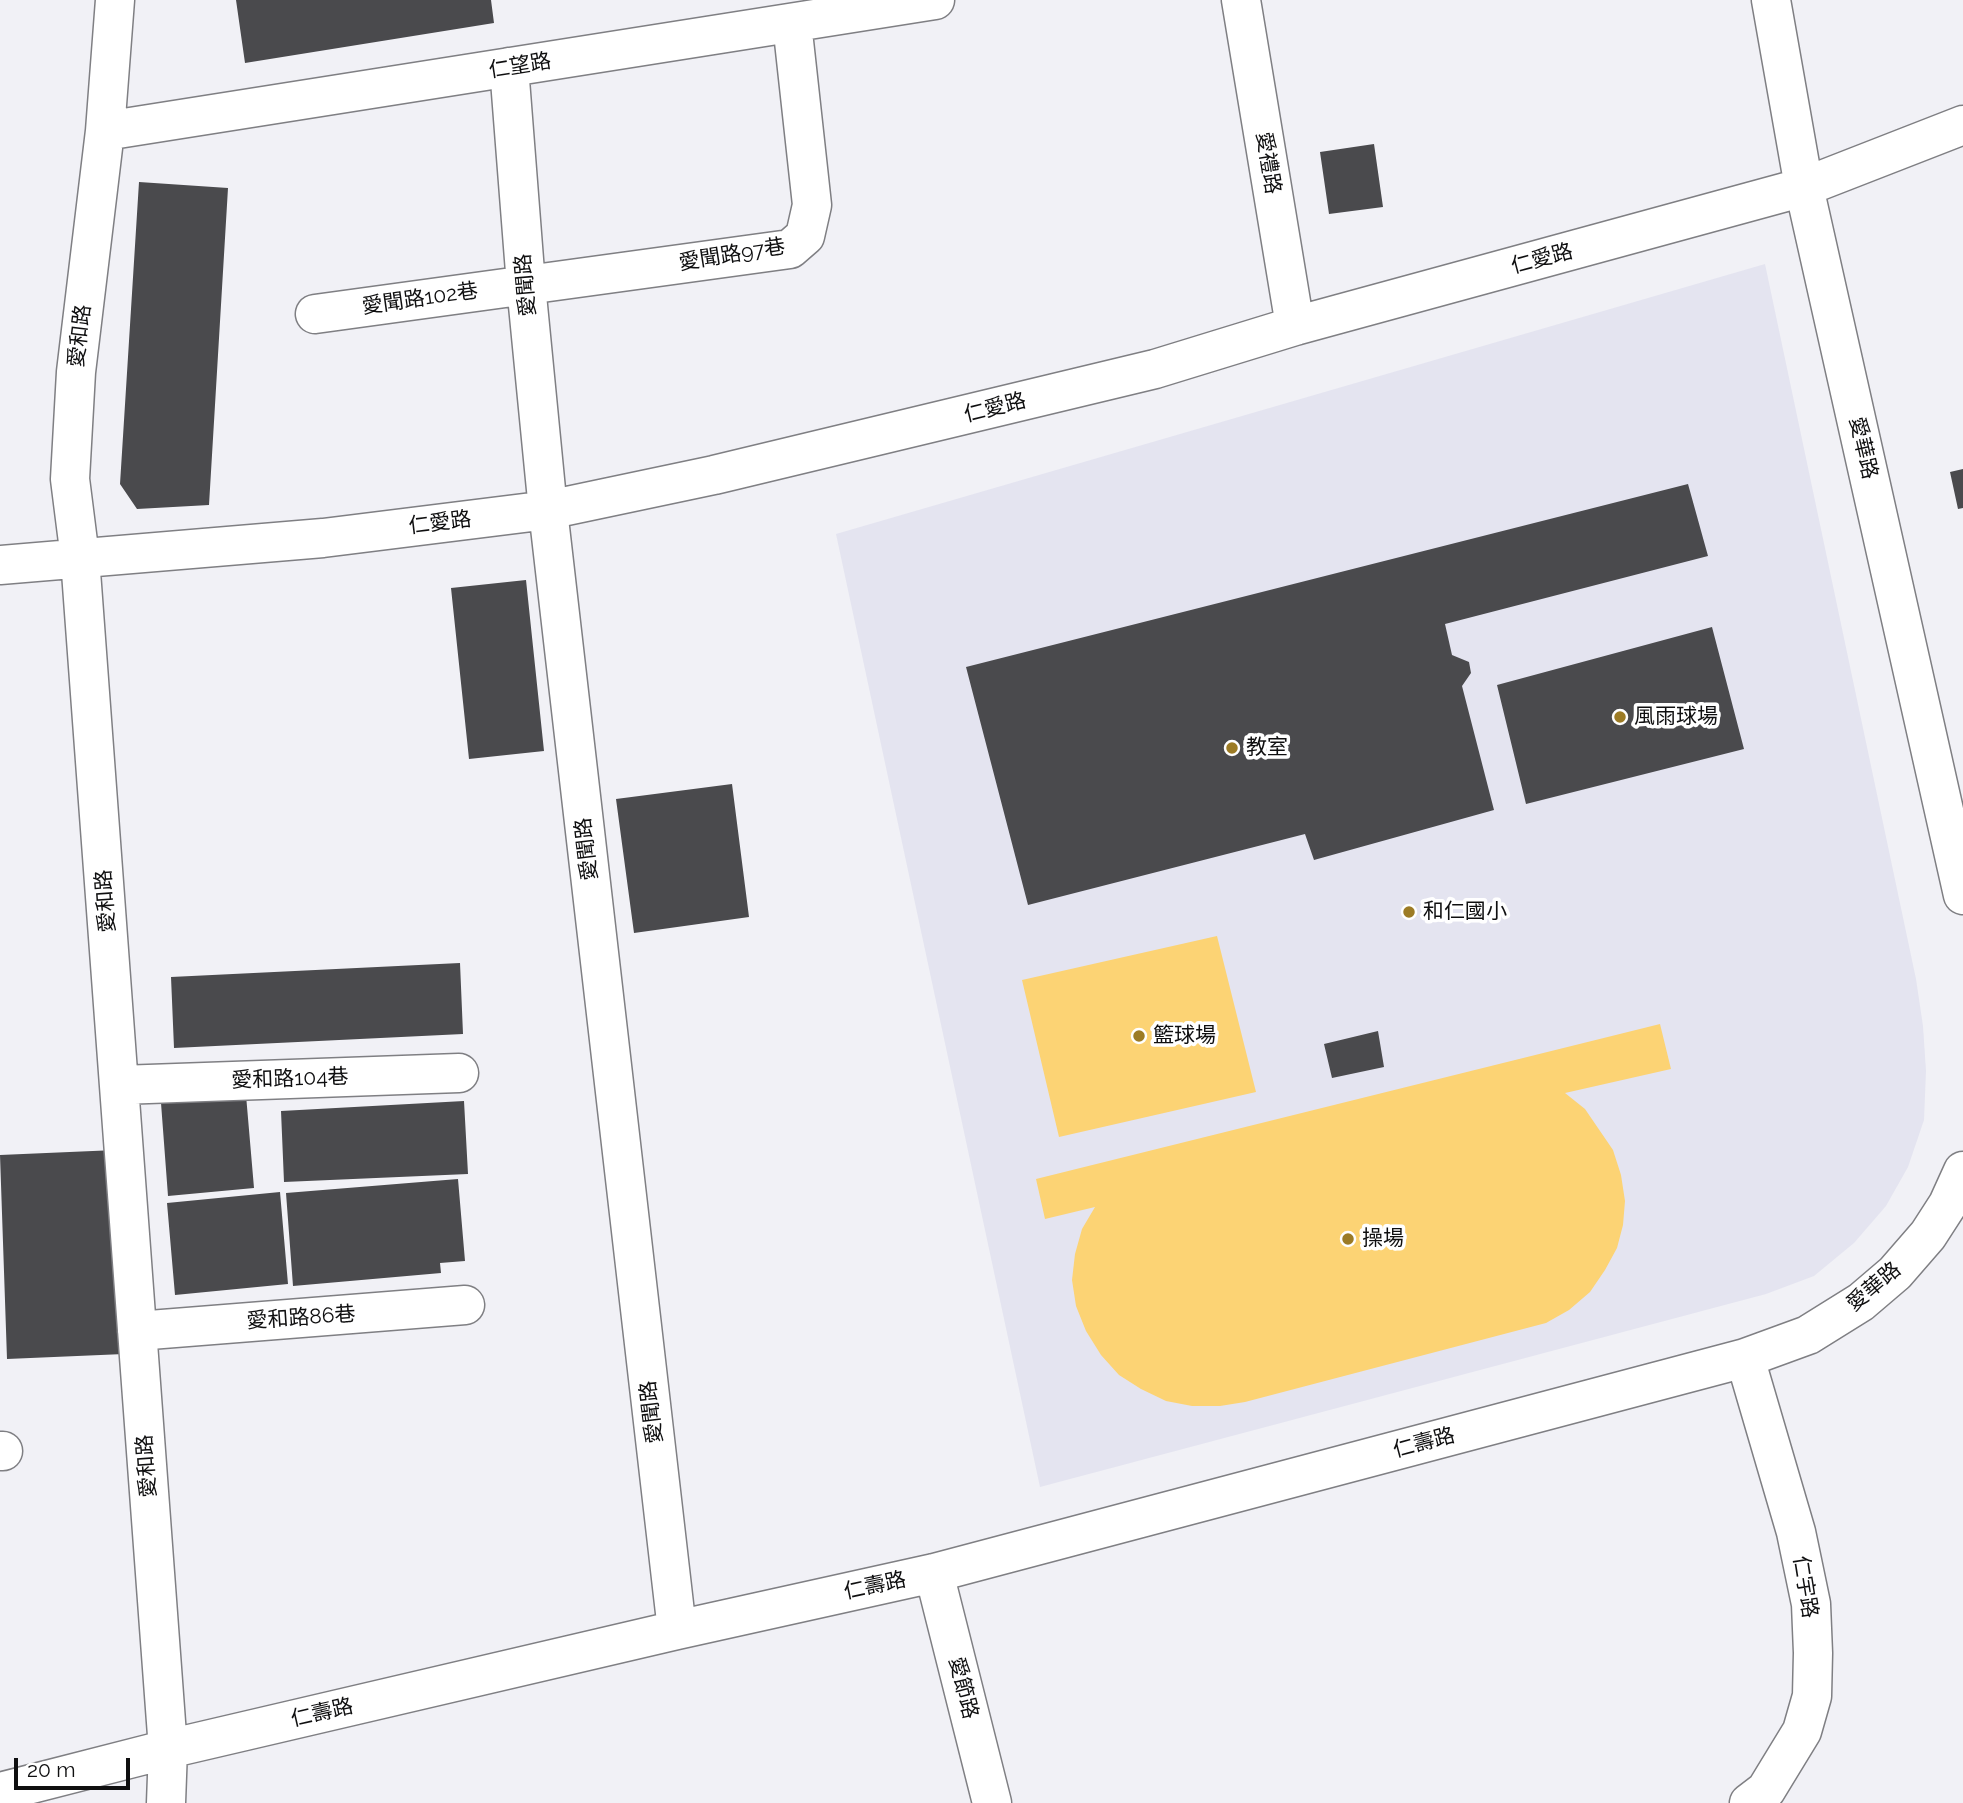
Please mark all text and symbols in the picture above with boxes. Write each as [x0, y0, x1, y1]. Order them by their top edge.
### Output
street label: 仁望路 [487, 49, 553, 83]
street label: 愛禮路 [1251, 130, 1285, 196]
street label: 愛聞路97巷 [677, 234, 787, 276]
street label: 仁愛路 [1508, 239, 1576, 279]
street label: 愛聞路 [511, 253, 541, 317]
street label: 愛聞路102巷 [360, 278, 480, 320]
street label: 愛和路 [64, 303, 96, 369]
street label: 仁愛路 [961, 388, 1029, 428]
street label: 愛華路 [1844, 414, 1882, 482]
street label: 仁愛路 [407, 507, 473, 539]
place label: 風雨球場 [1634, 704, 1718, 730]
marker: 風雨球場 [1612, 709, 1628, 725]
place label: 教室 [1246, 735, 1288, 761]
marker: 教室 [1224, 740, 1240, 756]
street label: 愛聞路 [571, 816, 603, 882]
street label: 愛和路 [91, 869, 121, 933]
place label: 和仁國小 [1423, 899, 1507, 925]
marker: 和仁國小 [1401, 904, 1417, 920]
place label: 籃球場 [1153, 1023, 1216, 1049]
marker: 籃球場 [1131, 1028, 1147, 1044]
street label: 愛和路104巷 [231, 1064, 349, 1094]
place label: 操場 [1362, 1226, 1404, 1252]
marker: 操場 [1340, 1231, 1356, 1247]
street label: 愛華路 [1842, 1257, 1906, 1317]
street label: 愛和路86巷 [246, 1302, 356, 1334]
street label: 愛聞路 [636, 1379, 668, 1445]
street label: 仁壽路 [1390, 1423, 1458, 1463]
street label: 愛和路 [132, 1434, 162, 1498]
street label: 仁宇路 [1788, 1554, 1822, 1620]
street label: 仁壽路 [842, 1567, 908, 1605]
street label: 愛節路 [943, 1654, 983, 1722]
street label: 仁壽路 [288, 1694, 356, 1732]
scale bar [18, 1744, 133, 1788]
text: 20 m [27, 1757, 75, 1782]

